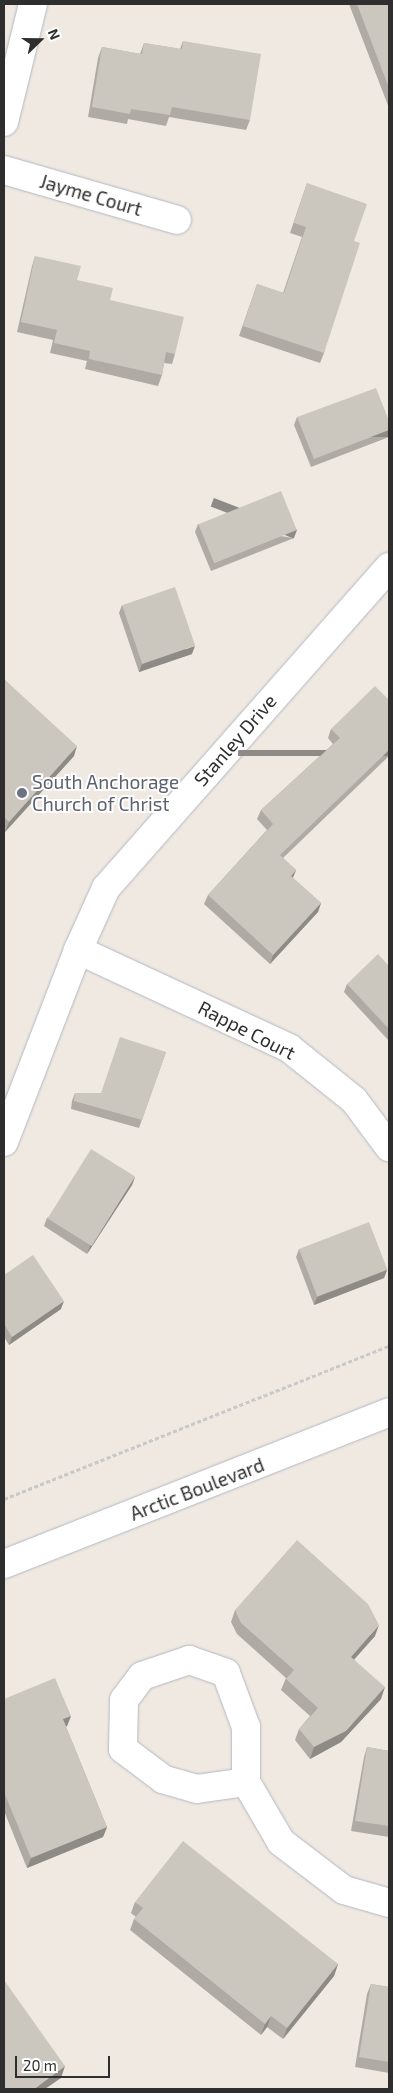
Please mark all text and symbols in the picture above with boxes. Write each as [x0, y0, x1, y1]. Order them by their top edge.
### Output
north arrow [15, 15, 65, 65]
text: N [45, 26, 64, 42]
street label: Jayme Court [37, 170, 145, 220]
street label: Stanley Drive [189, 689, 281, 791]
place label: South Anchorage Church of Christ [32, 771, 180, 815]
marker: South Anchorage Church of Christ [16, 787, 28, 799]
street label: Rappe Court [195, 996, 299, 1064]
street label: Arctic Boulevard [127, 1453, 267, 1525]
scale bar [18, 2046, 112, 2078]
text: 20 m [23, 2056, 57, 2074]

